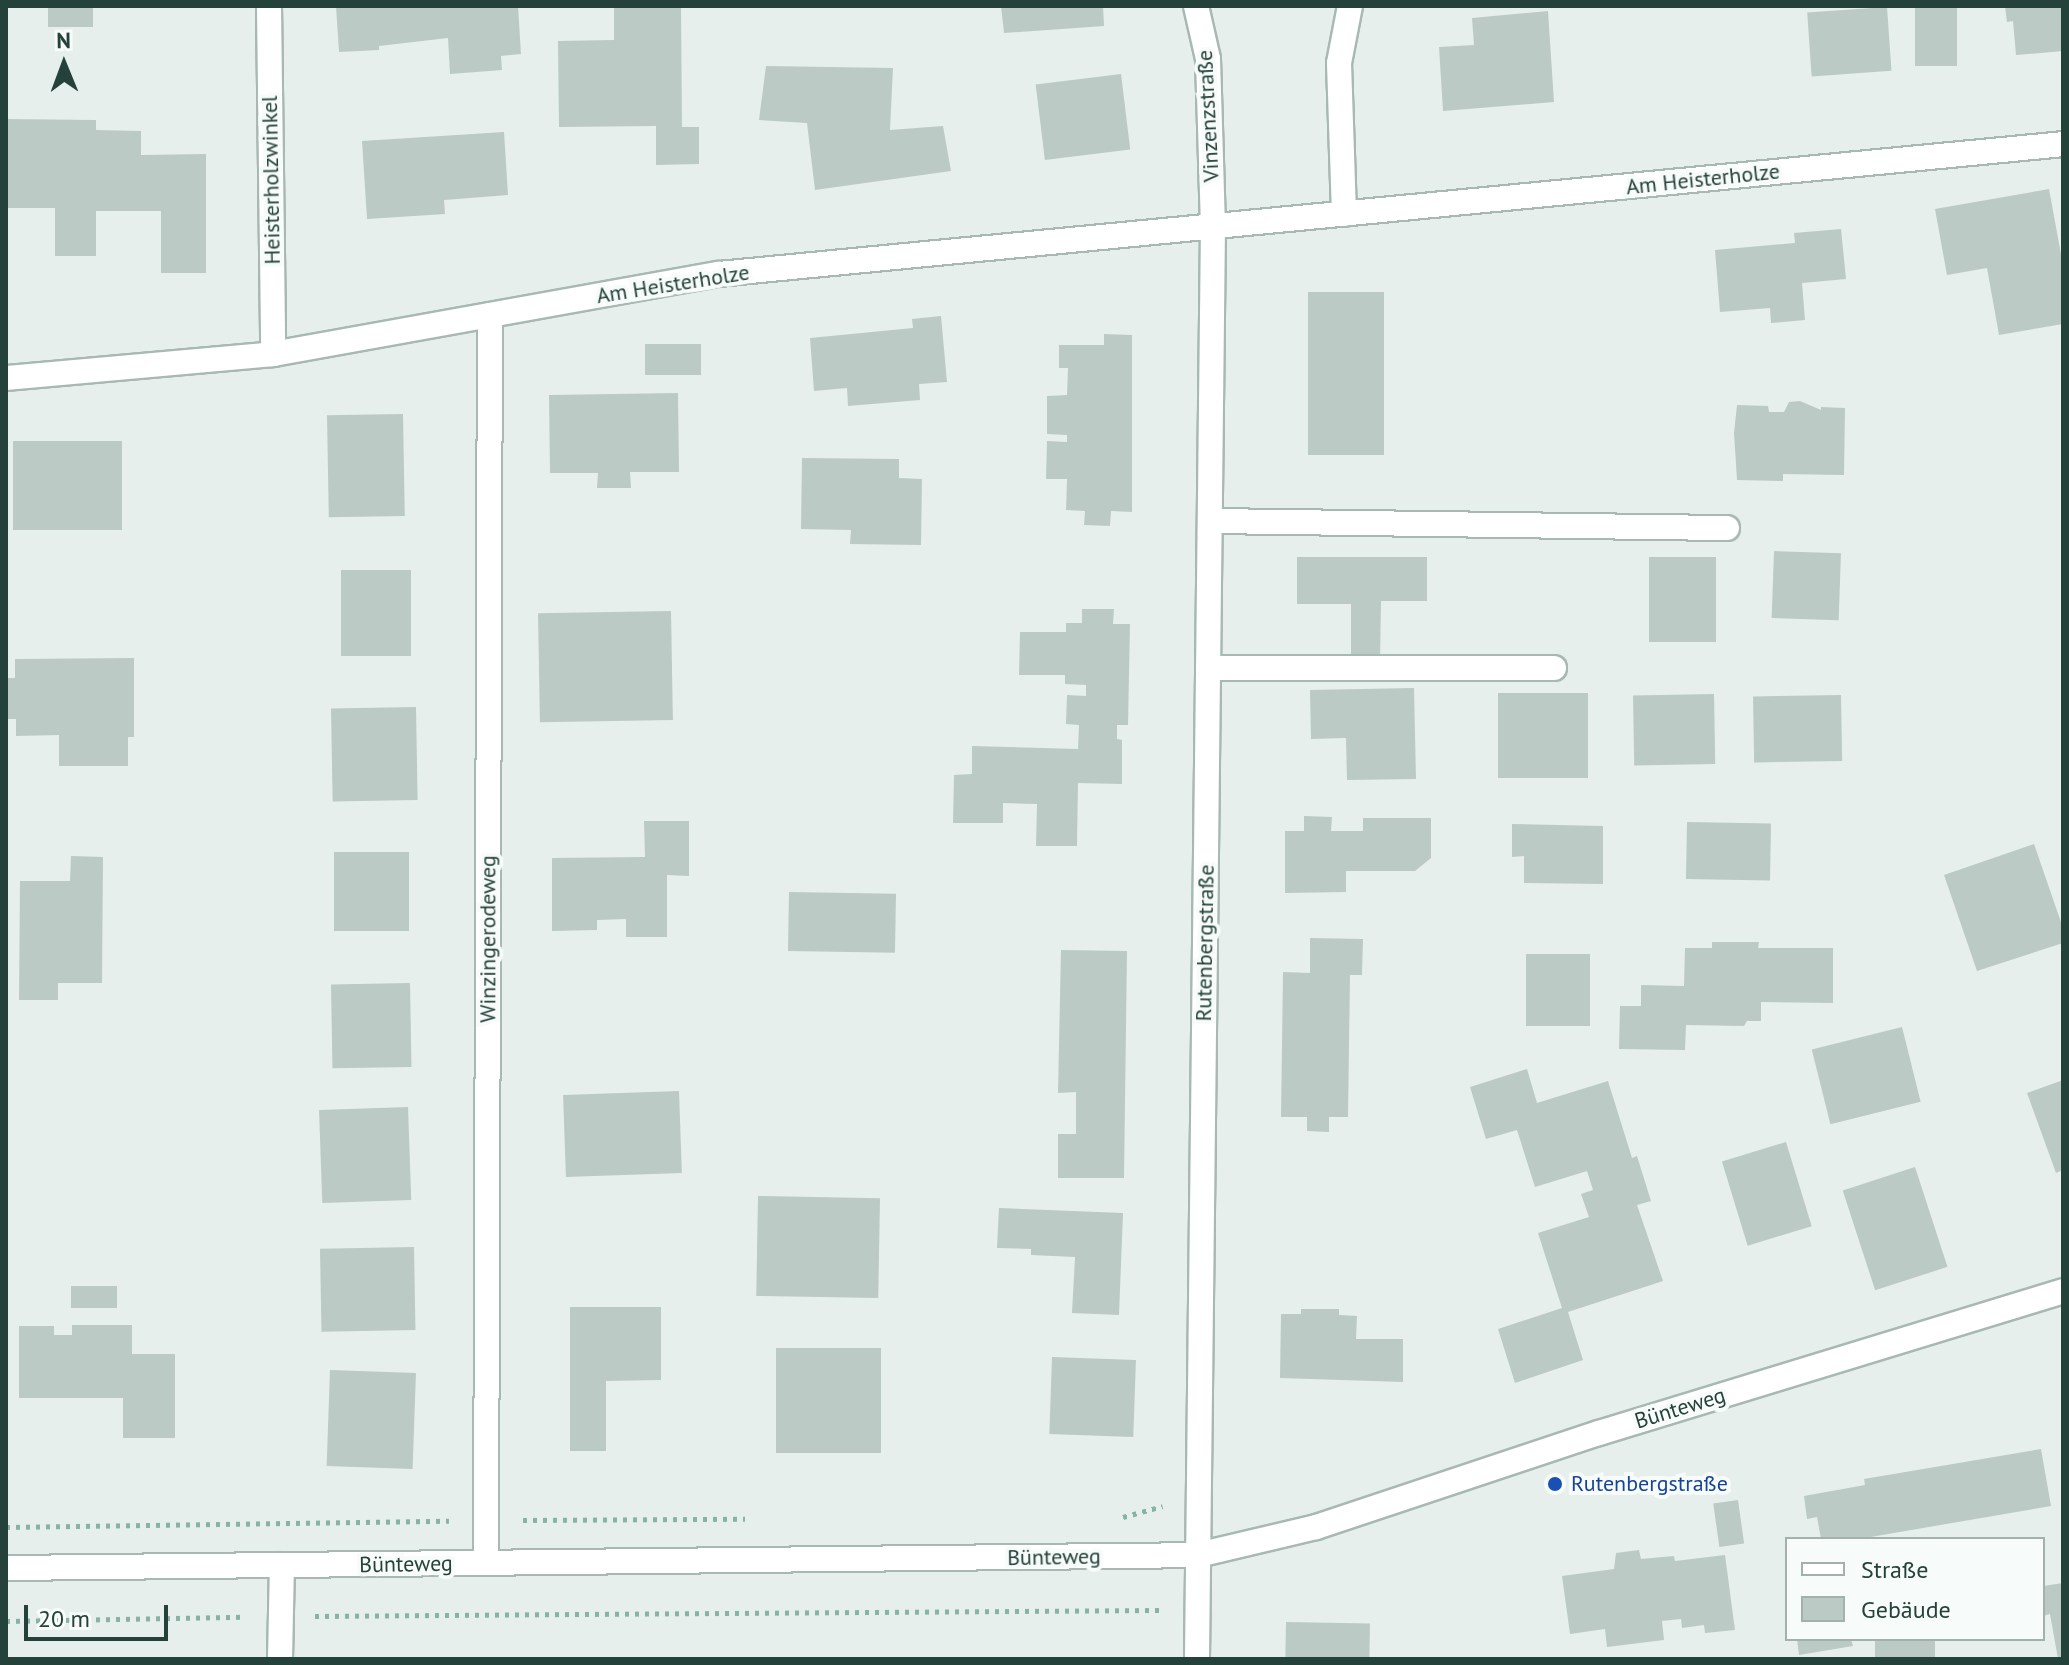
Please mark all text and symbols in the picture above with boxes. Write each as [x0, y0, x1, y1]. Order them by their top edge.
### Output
north arrow [24, 24, 104, 104]
text: N [56, 26, 71, 54]
street label: Vinzenzstraße [1191, 49, 1225, 183]
street label: Heisterholzwinkel [256, 95, 286, 265]
street label: Am Heisterholze [1625, 158, 1781, 200]
street label: Am Heisterholze [595, 259, 751, 309]
street label: Winzingerodeweg [475, 855, 501, 1023]
street label: Rutenbergstraße [1190, 864, 1220, 1022]
street label: Bünteweg [1631, 1382, 1729, 1434]
place label: Rutenbergstraße [1571, 1471, 1728, 1497]
marker: Rutenbergstraße [1546, 1475, 1564, 1493]
legend [1785, 1537, 2045, 1641]
street label: Bünteweg [1007, 1543, 1101, 1571]
street label: Bünteweg [359, 1550, 453, 1578]
text: Straße [1861, 1554, 1928, 1585]
scale bar [28, 1589, 172, 1639]
text: Gebäude [1861, 1594, 1951, 1625]
text: 20 m [38, 1603, 90, 1634]

